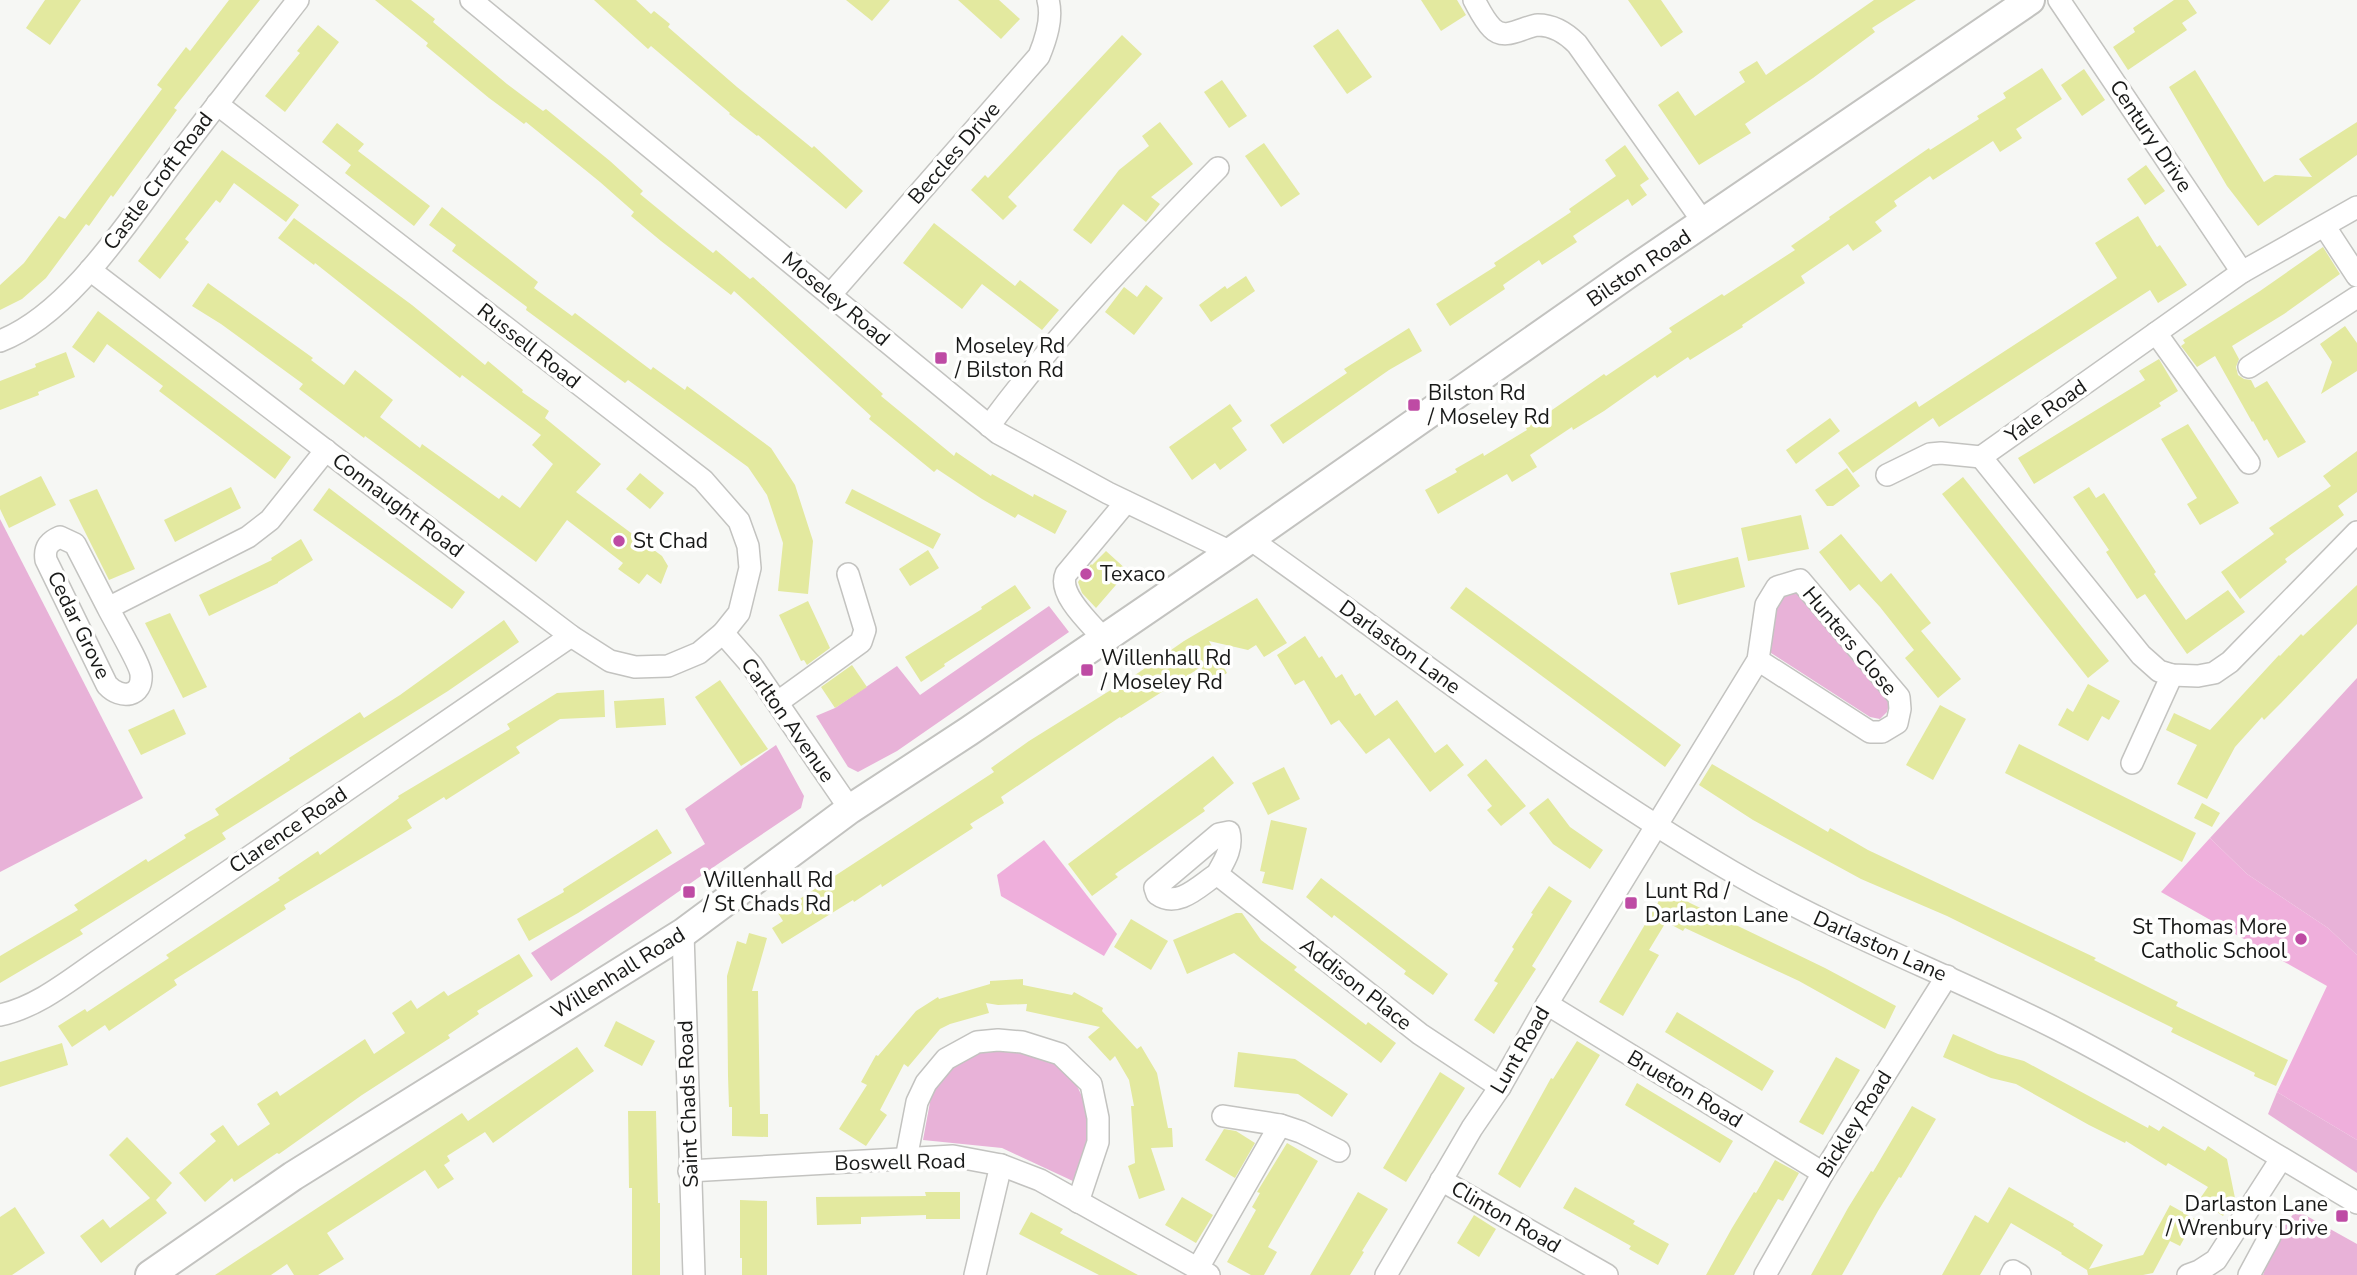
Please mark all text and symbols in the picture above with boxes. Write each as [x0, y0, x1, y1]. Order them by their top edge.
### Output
street label: Century Drive [2103, 74, 2199, 198]
street label: Beccles Drive [902, 96, 1006, 210]
street label: Castle Croft Road [97, 106, 219, 256]
street label: Bilston Road [1581, 223, 1697, 313]
street label: Moseley Road [776, 245, 896, 353]
street label: Russell Road [472, 297, 586, 395]
place label: Moseley Rd / Bilston Rd [954, 332, 1065, 384]
marker: Moseley Rd / Bilston Rd [933, 350, 949, 366]
street label: Yale Road [1999, 373, 2092, 450]
place label: Bilston Rd / Moseley Rd [1427, 379, 1550, 431]
marker: Bilston Rd / Moseley Rd [1406, 397, 1422, 413]
street label: Connaught Road [327, 446, 469, 564]
place label: St Chad [633, 527, 708, 555]
marker: St Chad [611, 533, 627, 549]
place label: Texaco [1100, 560, 1165, 588]
street label: Cedar Grove [41, 566, 117, 684]
marker: Texaco [1078, 566, 1094, 582]
street label: Hunters Close [1796, 581, 1904, 701]
street label: Darlaston Lane [1334, 594, 1466, 700]
place label: Willenhall Rd / Moseley Rd [1100, 644, 1231, 696]
street label: Carlton Avenue [735, 652, 841, 788]
marker: Willenhall Rd / Moseley Rd [1079, 662, 1095, 678]
street label: Clarence Road [223, 780, 353, 880]
place label: Willenhall Rd / St Chads Rd [702, 866, 833, 918]
place label: Lunt Rd / Darlaston Lane [1645, 877, 1788, 929]
marker: Willenhall Rd / St Chads Rd [681, 884, 697, 900]
marker: Lunt Rd / Darlaston Lane [1623, 895, 1639, 911]
street label: Darlaston Lane [1809, 904, 1951, 988]
place label: St Thomas More Catholic School [2132, 913, 2288, 965]
street label: Willenhall Road [546, 921, 690, 1025]
street label: Addison Place [1294, 931, 1418, 1037]
marker: St Thomas More Catholic School [2293, 931, 2309, 947]
street label: Lunt Road [1484, 1001, 1556, 1099]
street label: Saint Chads Road [671, 1020, 705, 1188]
street label: Brueton Road [1622, 1044, 1748, 1134]
street label: Bickley Road [1810, 1065, 1898, 1183]
street label: Boswell Road [834, 1147, 966, 1177]
street label: Clinton Road [1446, 1174, 1566, 1260]
place label: Darlaston Lane / Wrenbury Drive [2165, 1190, 2328, 1242]
marker: Darlaston Lane / Wrenbury Drive [2334, 1208, 2350, 1224]

